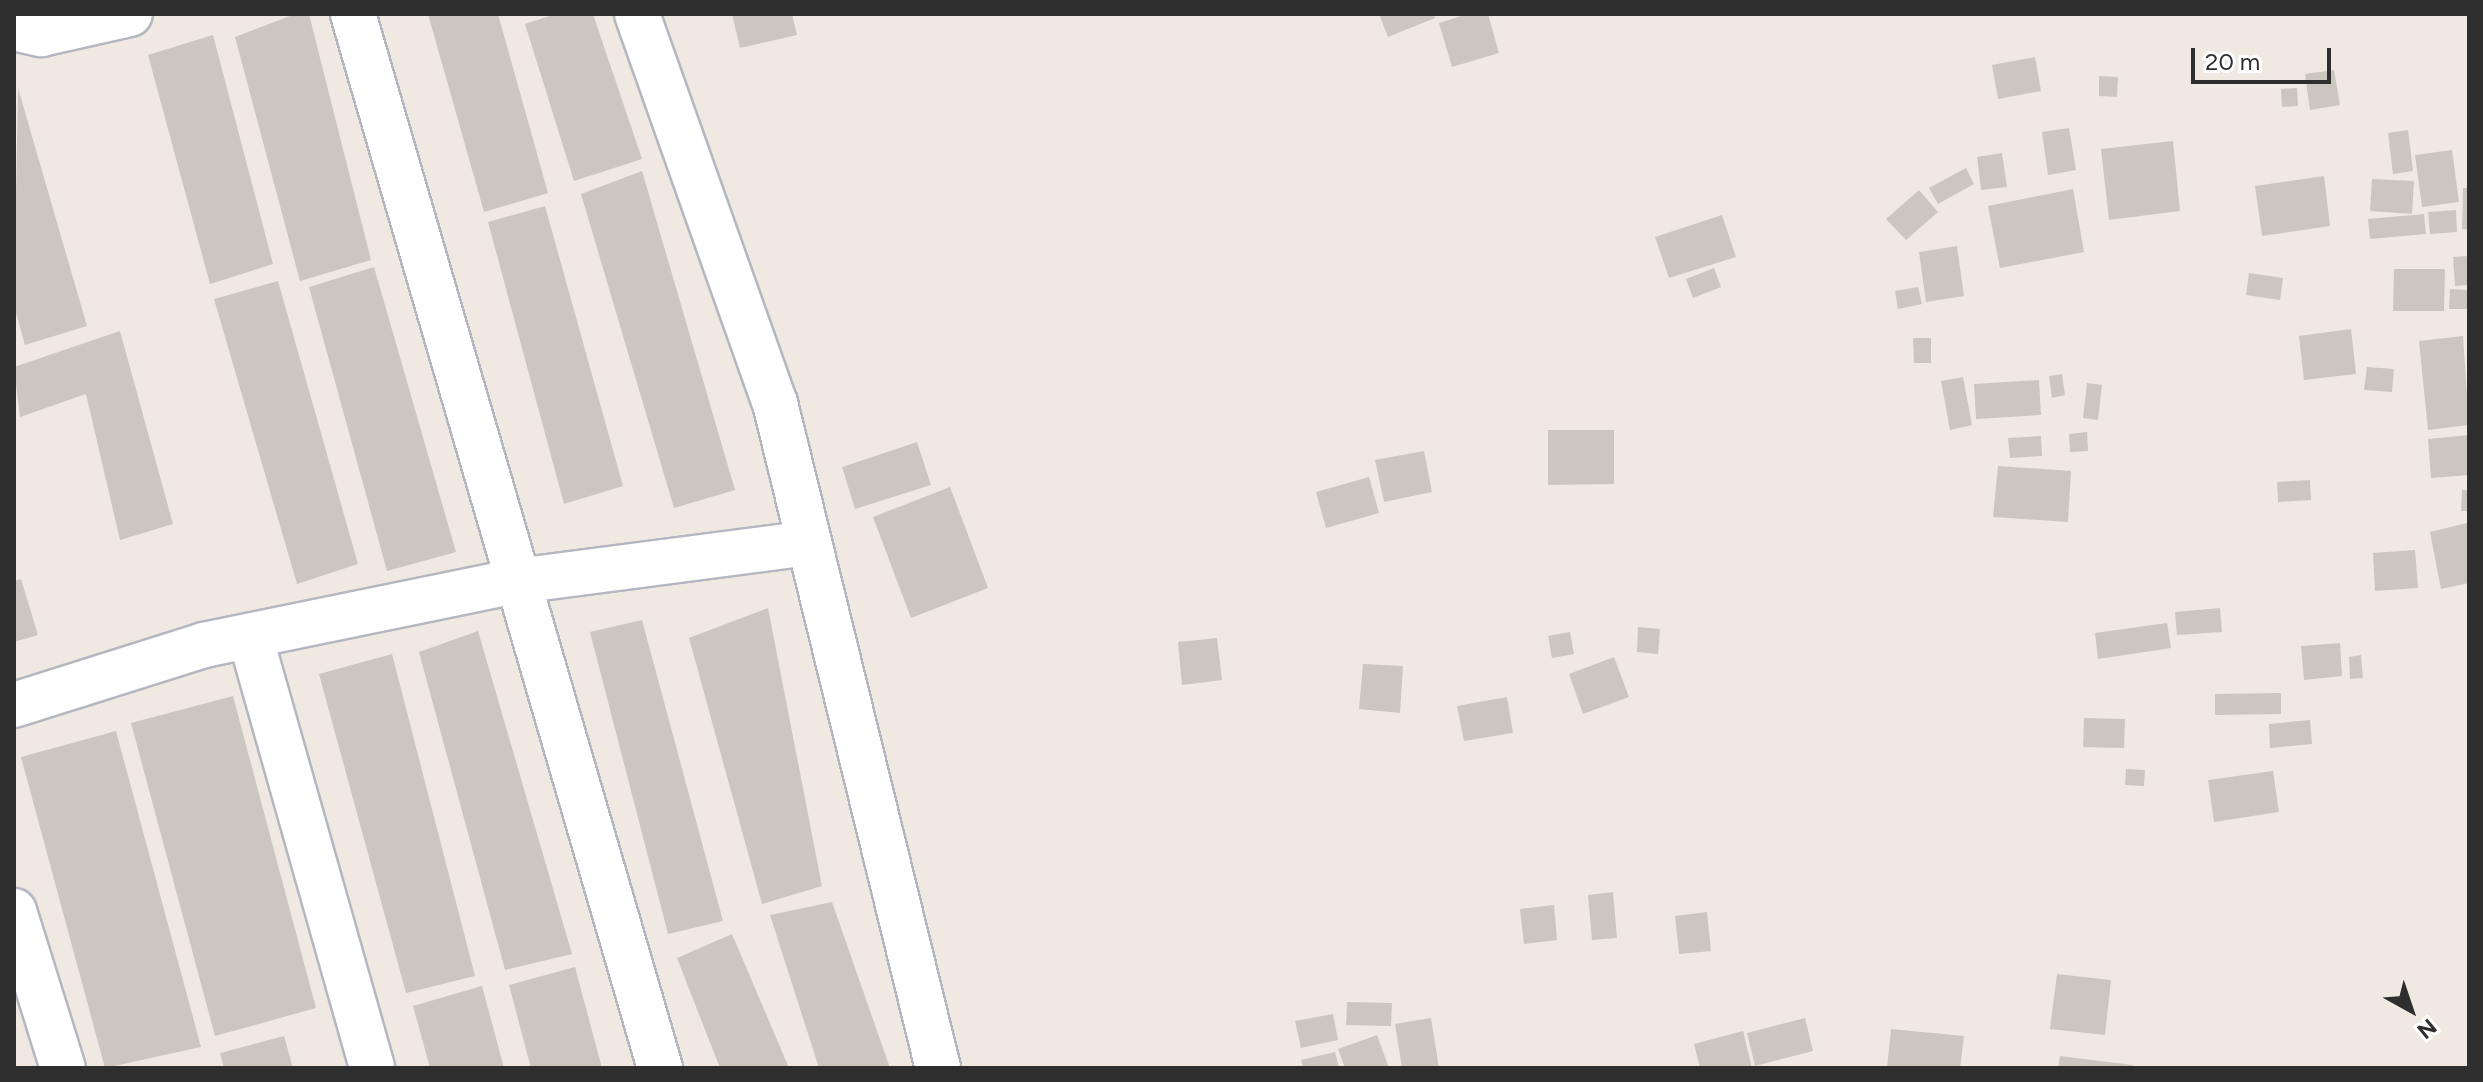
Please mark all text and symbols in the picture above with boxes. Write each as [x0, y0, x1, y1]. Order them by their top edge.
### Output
scale bar [2195, 32, 2335, 82]
text: 20 m [2205, 47, 2260, 76]
north arrow [2371, 970, 2451, 1050]
text: N [2412, 1013, 2442, 1045]

